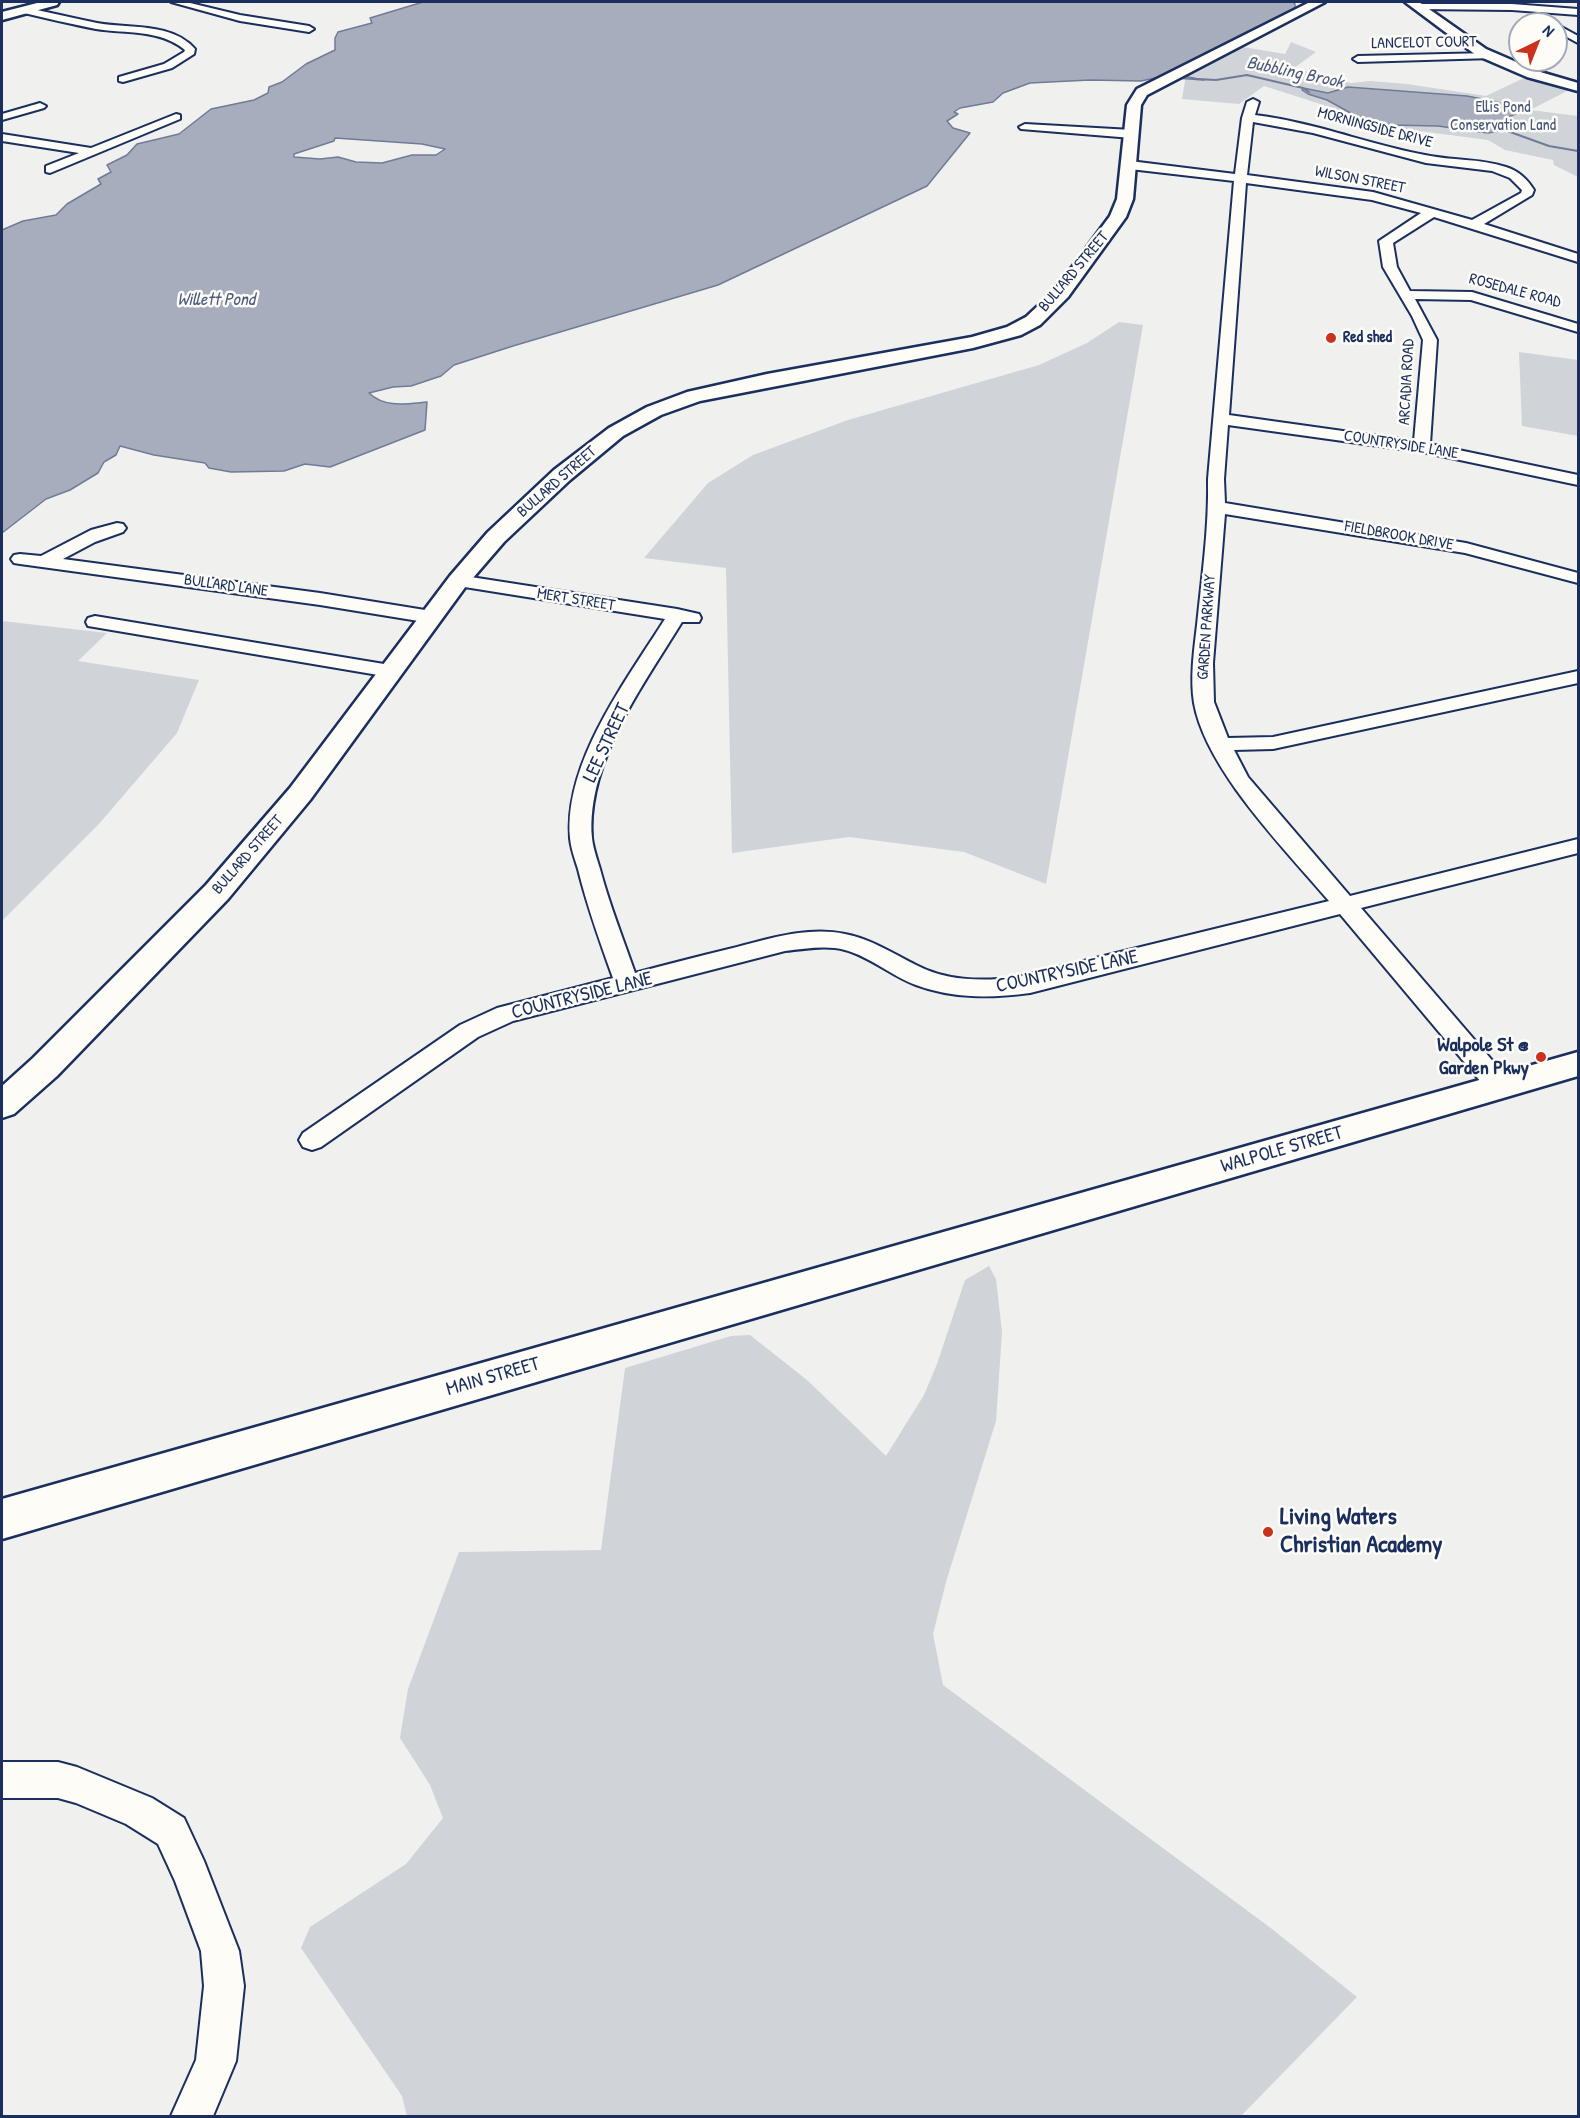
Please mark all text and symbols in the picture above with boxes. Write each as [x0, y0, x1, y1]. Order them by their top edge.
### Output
north arrow [1508, 12, 1568, 72]
text: N [1538, 19, 1560, 41]
street label: LANCELOT COURT [1371, 32, 1477, 54]
water label: Bubbling Brook [1245, 52, 1345, 94]
park label: Ellis Pond Conservation Land [1450, 98, 1556, 136]
street label: MORNINGSIDE DRIVE [1315, 103, 1435, 153]
street label: WILSON STREET [1313, 162, 1407, 198]
street label: BULLARD STREET [1035, 228, 1113, 316]
street label: ROSEDALE ROAD [1467, 270, 1563, 312]
water label: Willett Pond [177, 289, 255, 311]
place label: Red shed [1343, 328, 1392, 348]
marker: Red shed [1324, 331, 1338, 345]
street label: ARCADIA ROAD [1395, 339, 1419, 425]
street label: COUNTRYSIDE LANE [1342, 426, 1460, 464]
street label: BULLARD STREET [513, 442, 601, 522]
street label: FIELDBROOK DRIVE [1343, 517, 1455, 555]
street label: BULLARD LANE [183, 571, 269, 601]
street label: GARDEN PARKWAY [1194, 574, 1220, 680]
street label: MERT STREET [536, 584, 616, 616]
street label: LEE STREET [578, 700, 636, 786]
street label: BULLARD STREET [208, 811, 288, 899]
street label: COUNTRYSIDE LANE [994, 945, 1140, 999]
street label: COUNTRYSIDE LANE [509, 967, 655, 1025]
place label: Walpole St @ Garden Pkwy [1437, 1034, 1529, 1081]
marker: Walpole St @ Garden Pkwy [1534, 1050, 1548, 1064]
street label: WALPOLE STREET [1218, 1121, 1346, 1179]
street label: MAIN STREET [443, 1352, 543, 1402]
place label: Living Waters Christian Academy [1280, 1504, 1442, 1560]
marker: Living Waters Christian Academy [1261, 1525, 1275, 1539]

